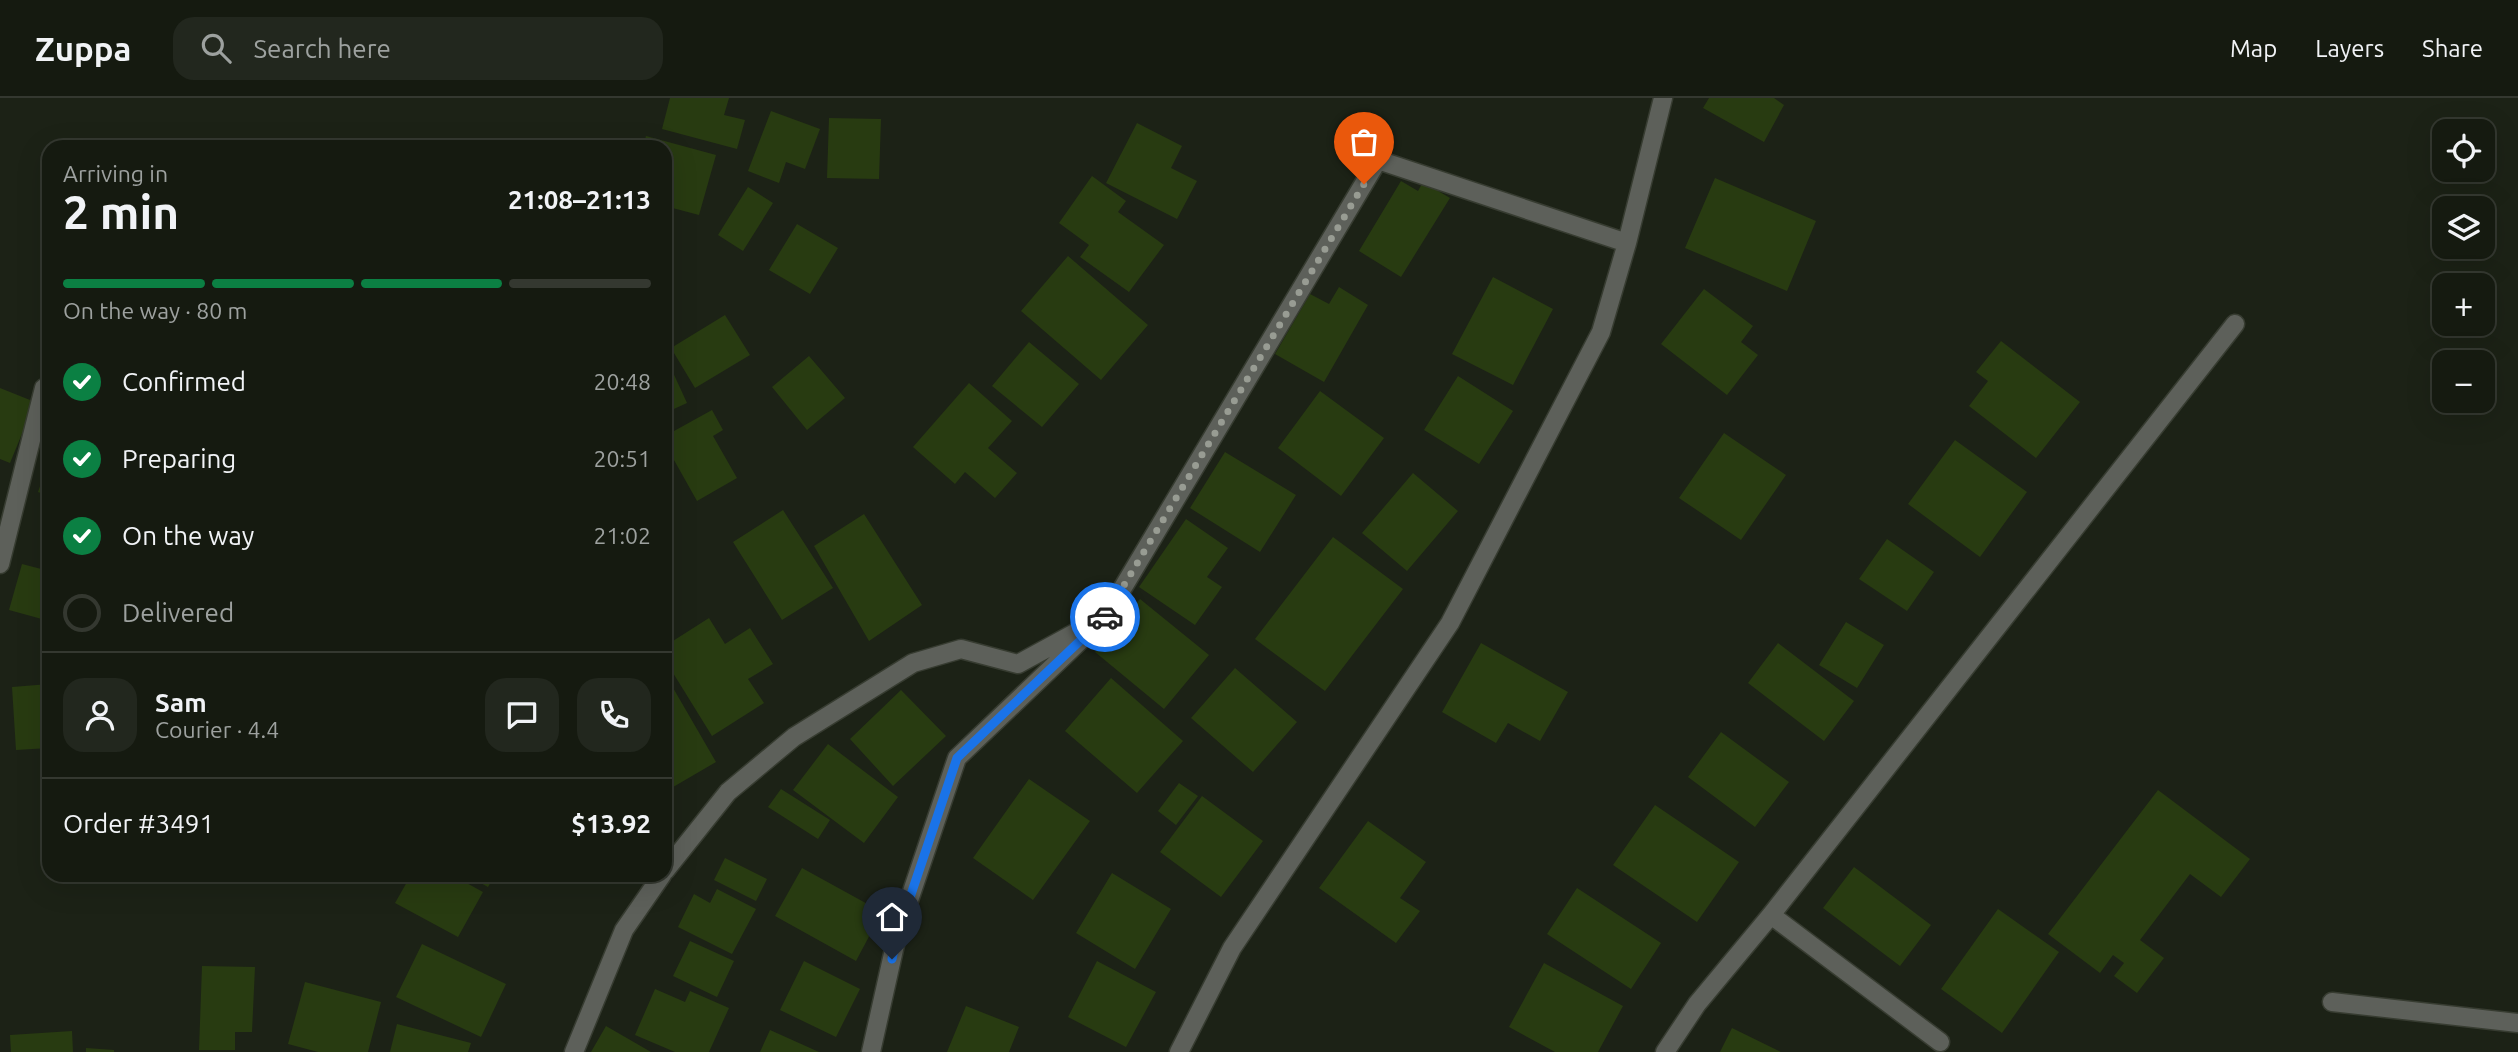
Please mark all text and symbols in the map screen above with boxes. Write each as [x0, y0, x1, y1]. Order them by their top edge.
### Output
search box [173, 17, 663, 80]
icon: search [197, 29, 235, 67]
text: Zuppa [35, 30, 131, 67]
text: Search here [253, 34, 391, 63]
text: Map [2230, 35, 2277, 62]
text: Layers [2315, 35, 2384, 62]
text: Share [2422, 35, 2483, 62]
pin [1334, 112, 1394, 184]
map controls [2432, 119, 2495, 413]
button: locate [2432, 119, 2495, 182]
icon: bag [1345, 123, 1383, 161]
text: Arriving in [63, 161, 168, 186]
text: 21:08–21:13 [508, 185, 651, 214]
text: 2 min [63, 186, 179, 238]
button: layers [2432, 196, 2495, 259]
button: + [2432, 273, 2495, 336]
text: On the way · 80 m [63, 298, 247, 323]
button: − [2432, 350, 2495, 413]
icon: check [63, 363, 101, 401]
text: Confirmed [122, 367, 246, 396]
text: 20:48 [593, 369, 651, 394]
icon: check [63, 440, 101, 478]
text: Preparing [122, 444, 236, 473]
text: 20:51 [593, 446, 651, 471]
icon: check [63, 517, 101, 555]
text: On the way [122, 521, 254, 550]
text: 21:02 [593, 523, 651, 548]
courier [1070, 582, 1140, 652]
text: Delivered [122, 598, 234, 627]
icon: car [1086, 598, 1124, 636]
button: person [63, 678, 137, 752]
button: chat [485, 678, 559, 752]
button: phone [577, 678, 651, 752]
text: Sam [155, 688, 207, 717]
text: Courier · 4.4 [155, 717, 279, 742]
text: Order #3491 [63, 809, 214, 838]
text: $13.92 [571, 809, 651, 838]
pin [862, 887, 922, 959]
icon: home [873, 898, 911, 936]

